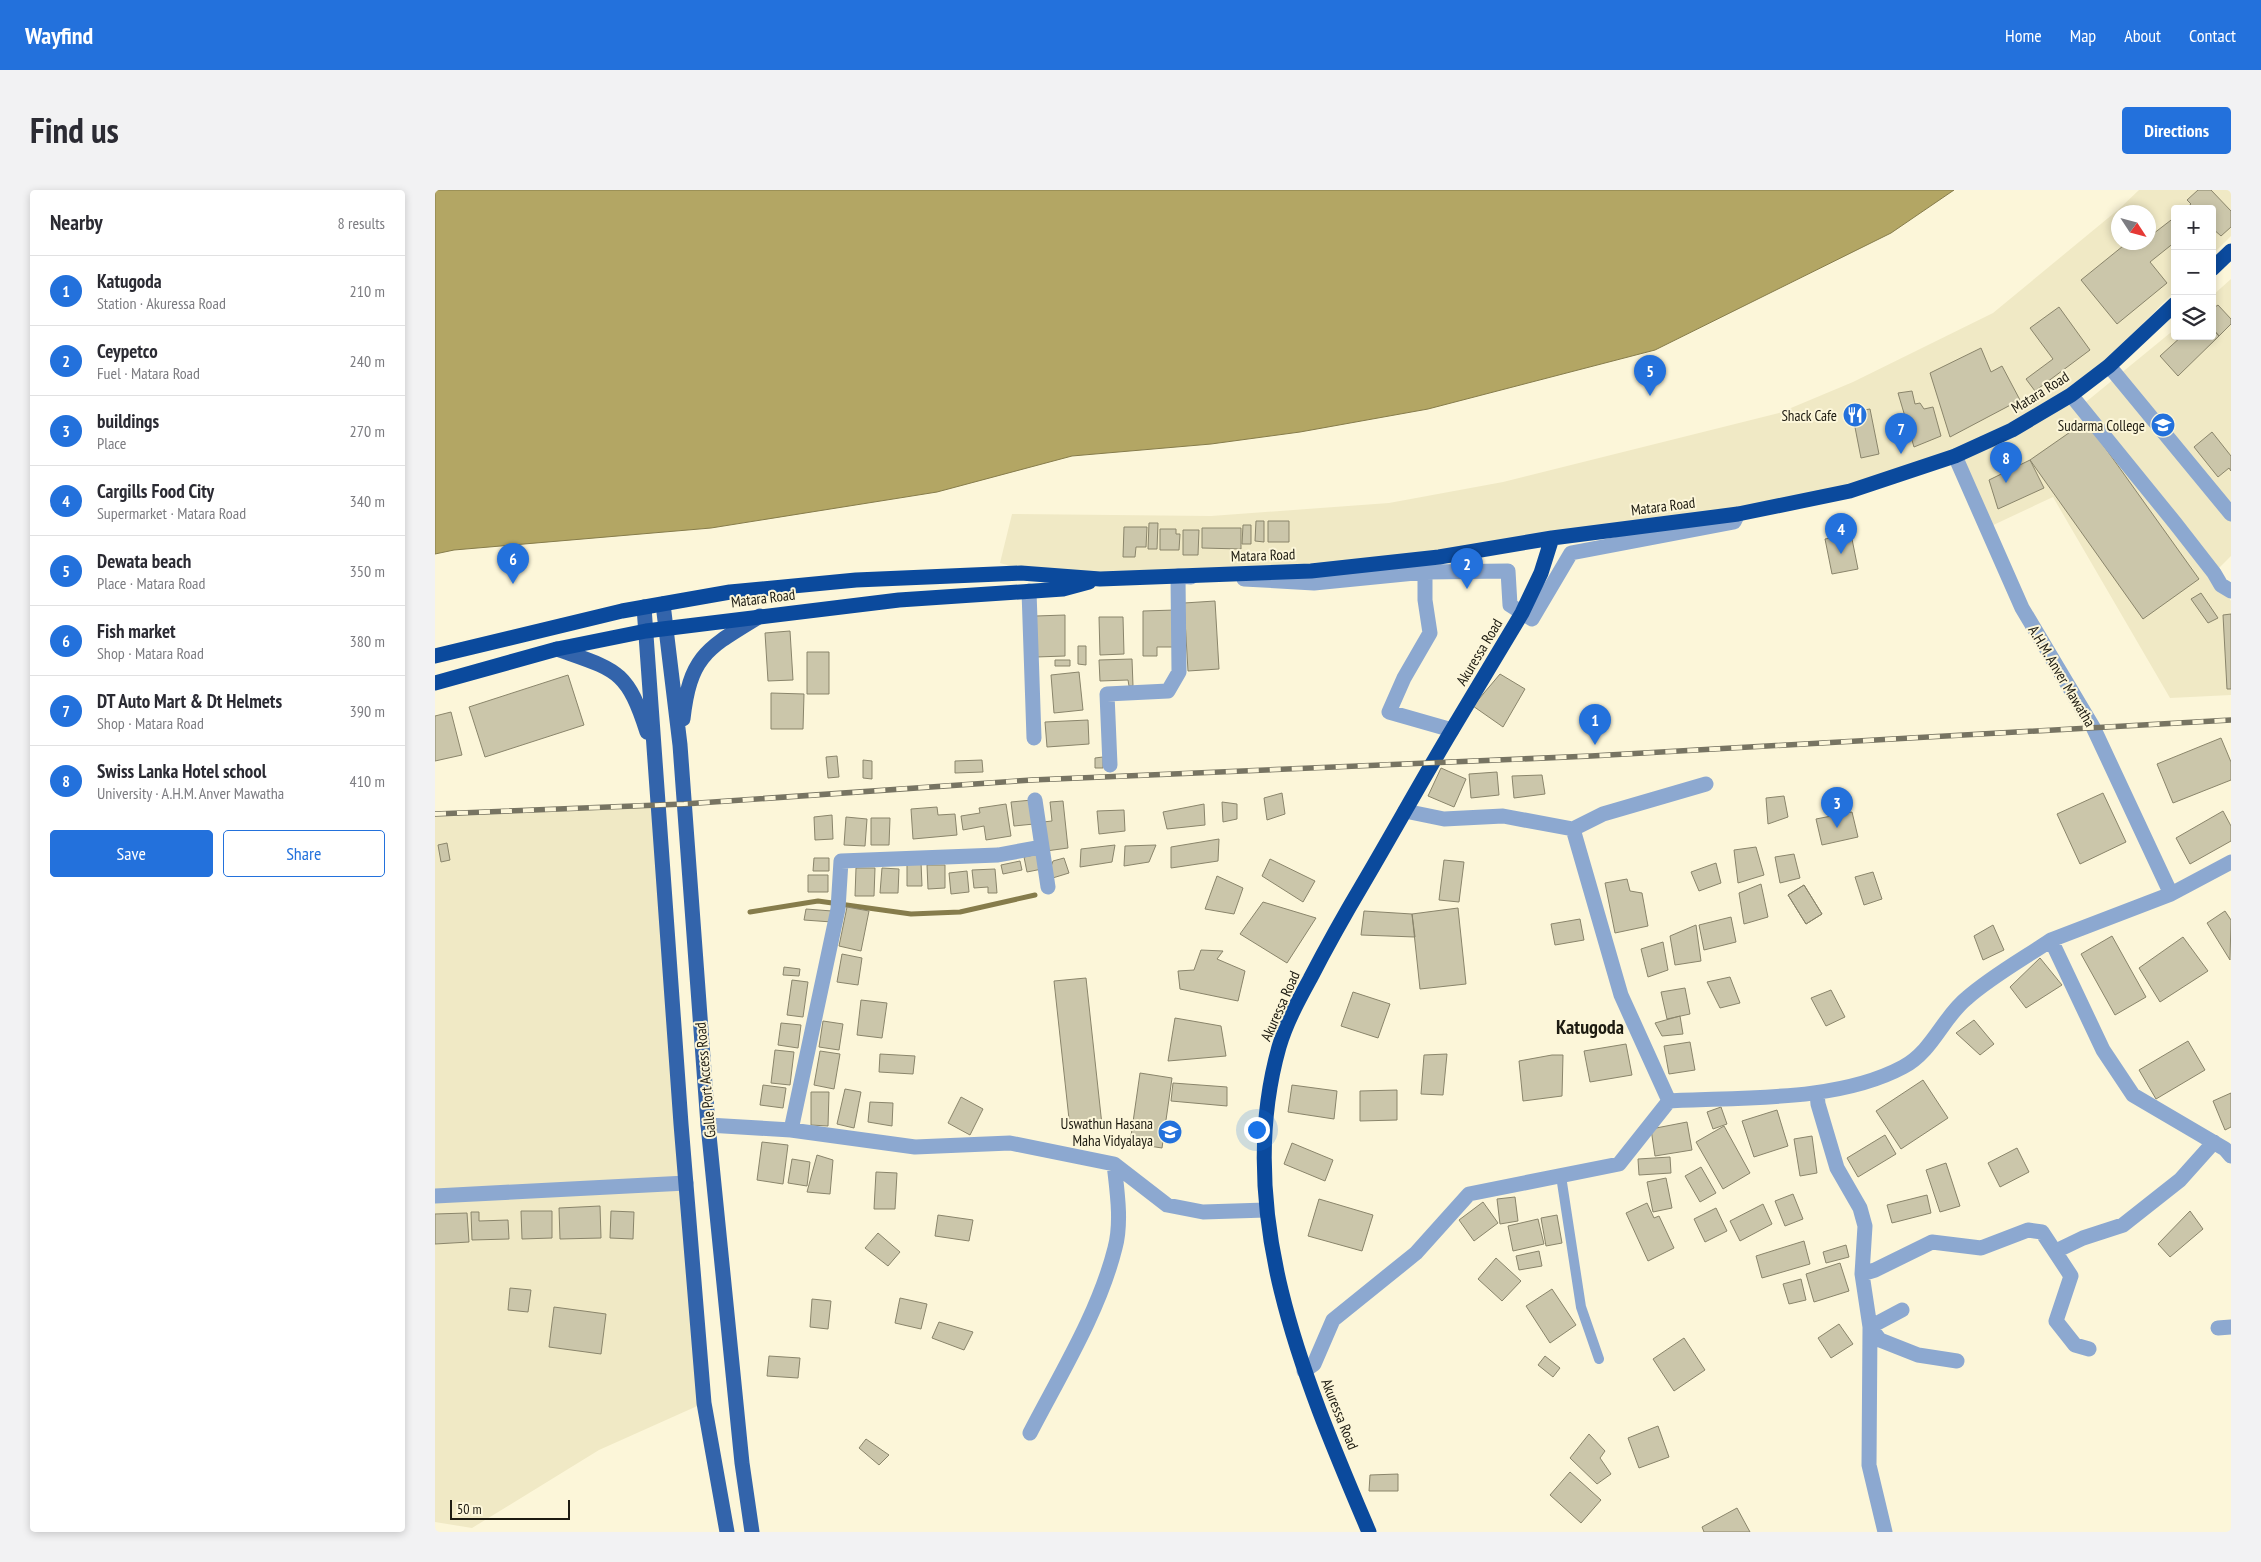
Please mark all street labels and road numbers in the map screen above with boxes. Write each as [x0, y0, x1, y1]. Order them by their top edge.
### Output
street label: Matara Road [2008, 367, 2072, 417]
street label: Matara Road [1630, 493, 1696, 519]
street label: Matara Road [1230, 544, 1296, 566]
street label: Matara Road [730, 585, 796, 611]
street label: Akuressa Road [1452, 615, 1506, 689]
street label: A.H.M. Anver Mawatha [2024, 622, 2100, 730]
street label: Akuressa Road [1256, 968, 1304, 1044]
street label: Galle Port Access Road [690, 1021, 720, 1139]
street label: Akuressa Road [1317, 1376, 1363, 1452]

